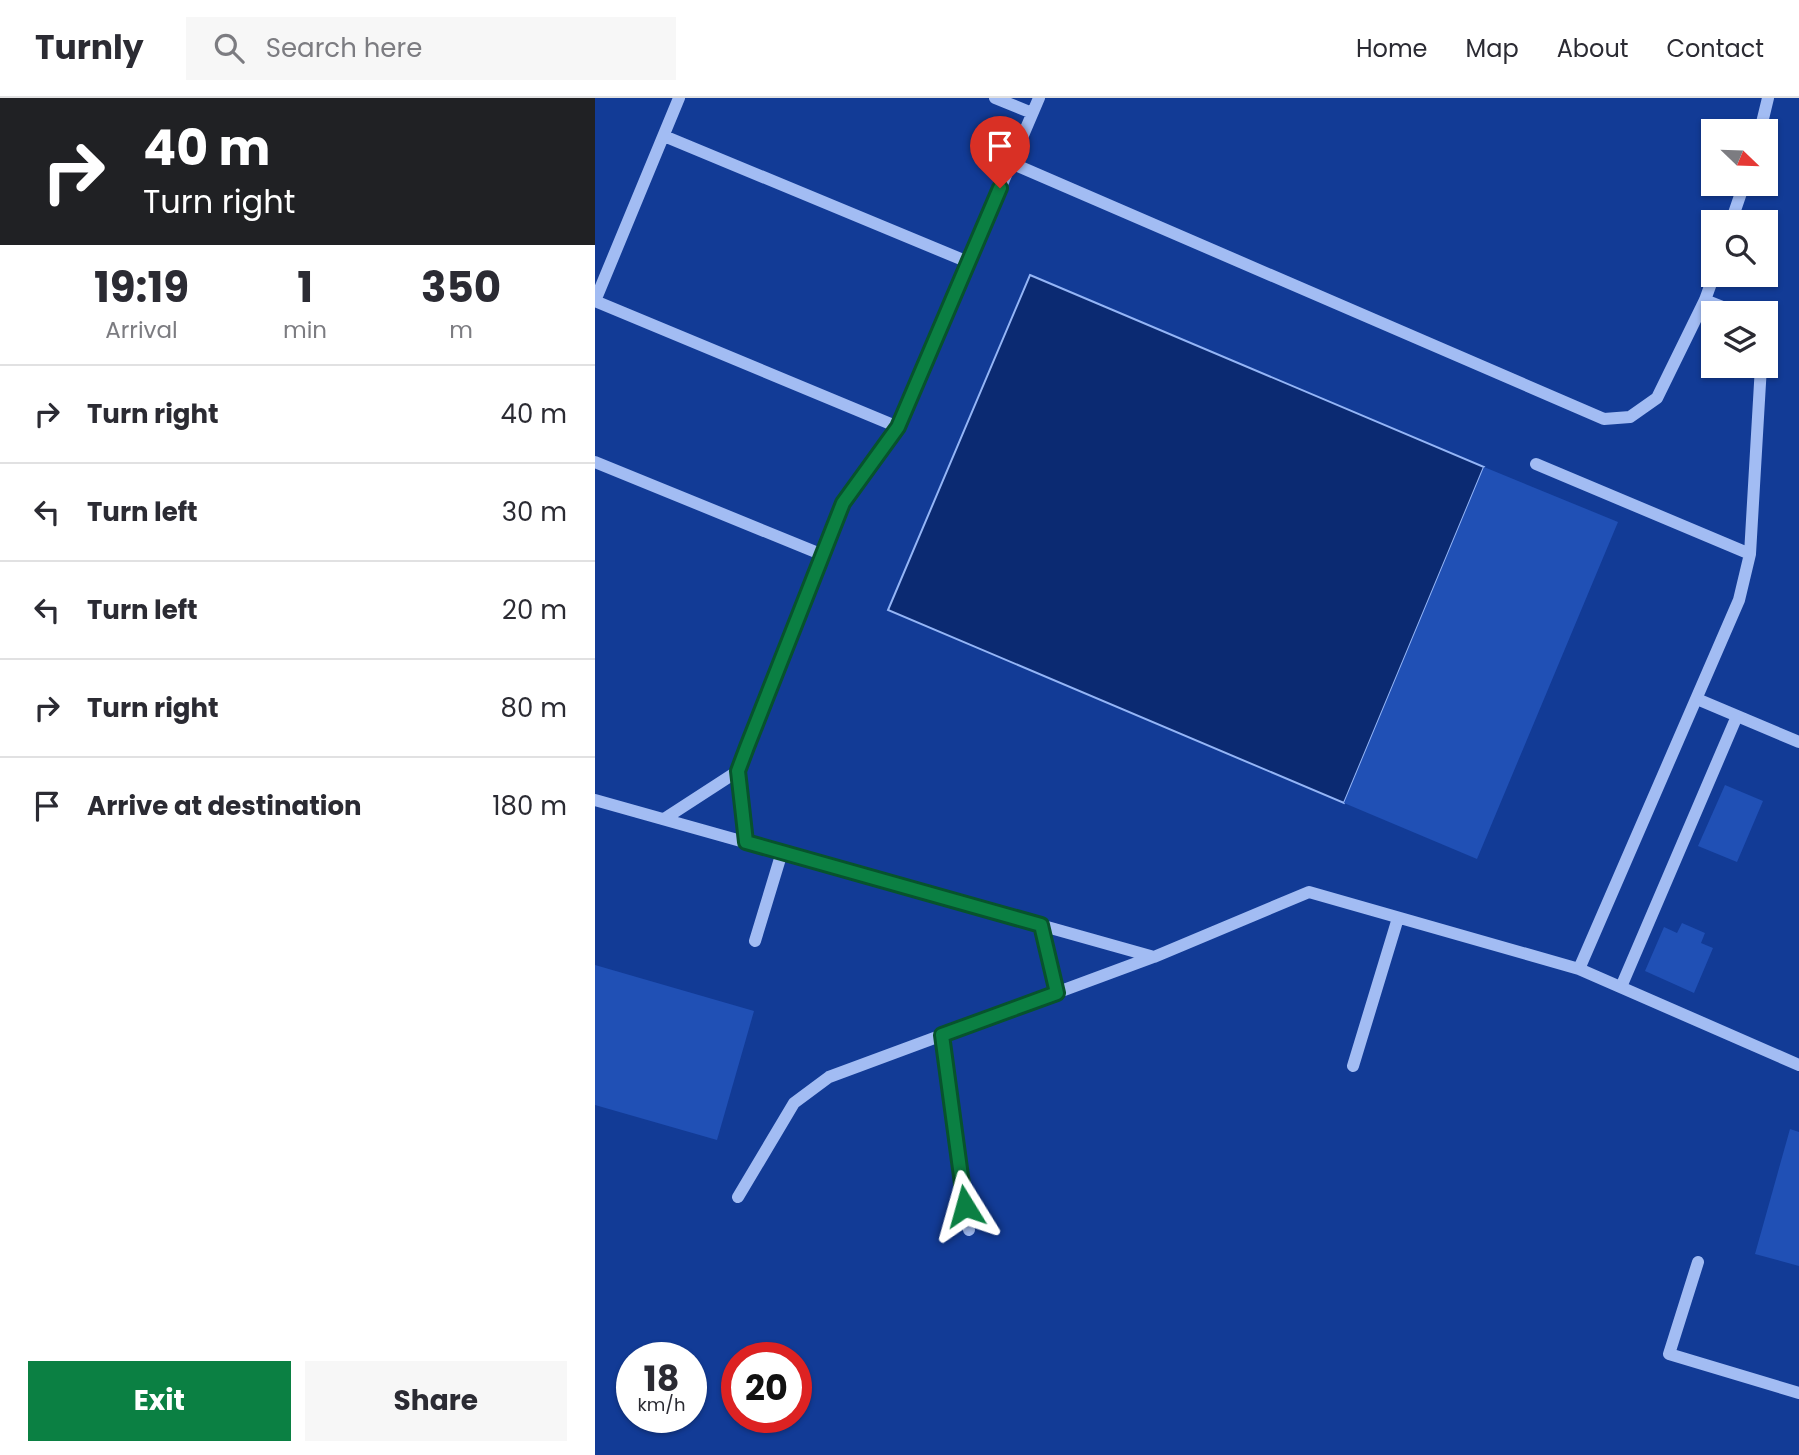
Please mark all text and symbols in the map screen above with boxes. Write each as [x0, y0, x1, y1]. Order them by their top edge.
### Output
search box [186, 17, 676, 80]
text: Turnly [35, 24, 144, 71]
icon: search [210, 29, 248, 67]
text: Search here [266, 30, 422, 66]
text: Home [1356, 32, 1428, 65]
text: Map [1466, 32, 1519, 65]
text: About [1557, 32, 1628, 65]
text: Contact [1666, 32, 1764, 65]
text: 40 m [143, 114, 270, 182]
pin [970, 116, 1030, 188]
north arrow [1701, 119, 1778, 196]
map controls [1701, 119, 1778, 378]
icon: right [28, 126, 119, 217]
icon: arrive [981, 127, 1019, 165]
text: Turn right [143, 179, 295, 224]
button: search [1701, 210, 1778, 287]
text: 19:19 [94, 258, 189, 317]
text: 1 [297, 258, 313, 317]
text: 350 [421, 258, 501, 317]
button: layers [1701, 301, 1778, 378]
text: Arrival [105, 314, 178, 346]
text: min [283, 314, 327, 346]
text: m [449, 314, 473, 346]
icon: right [28, 395, 66, 433]
text: Turn right [87, 396, 219, 432]
text: 40 m [501, 396, 567, 432]
icon: left [28, 493, 66, 531]
text: Turn left [87, 494, 198, 530]
text: 30 m [502, 494, 567, 530]
icon: left [28, 591, 66, 629]
text: Turn left [87, 592, 198, 628]
text: 20 m [502, 592, 567, 628]
icon: right [28, 689, 66, 727]
text: Turn right [87, 690, 219, 726]
text: 80 m [501, 690, 567, 726]
icon: arrive [28, 787, 66, 825]
text: Arrive at destination [87, 788, 362, 824]
text: 180 m [492, 788, 567, 824]
position arrow [928, 1169, 1002, 1243]
speed limit sign: 20 [721, 1342, 812, 1433]
text: 18 [644, 1354, 679, 1403]
button: Exit [28, 1361, 291, 1441]
button: Share [305, 1361, 567, 1441]
text: km/h [638, 1392, 685, 1417]

